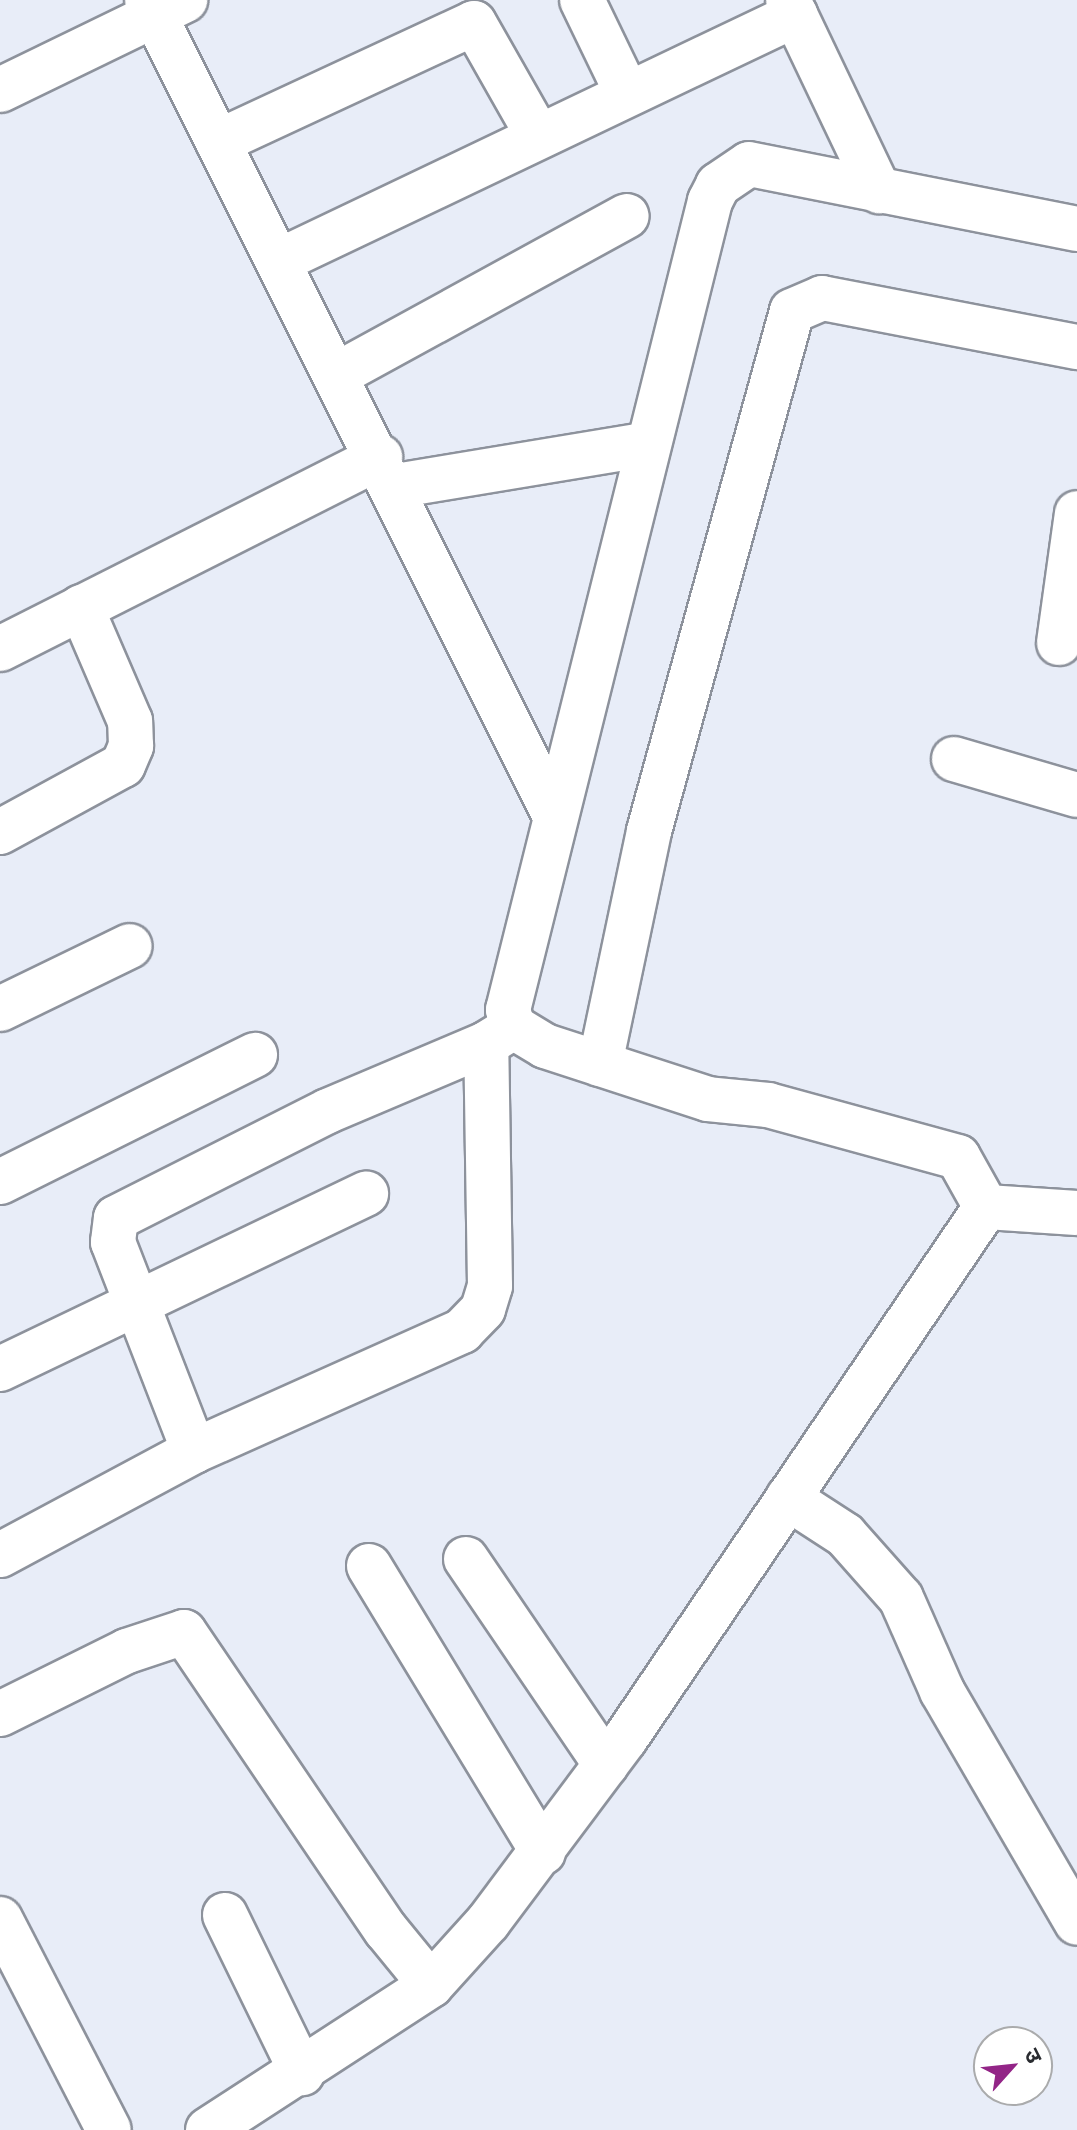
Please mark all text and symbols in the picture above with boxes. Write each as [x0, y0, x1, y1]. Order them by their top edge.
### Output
north arrow [973, 2026, 1053, 2106]
text: उ [1018, 2044, 1048, 2068]

